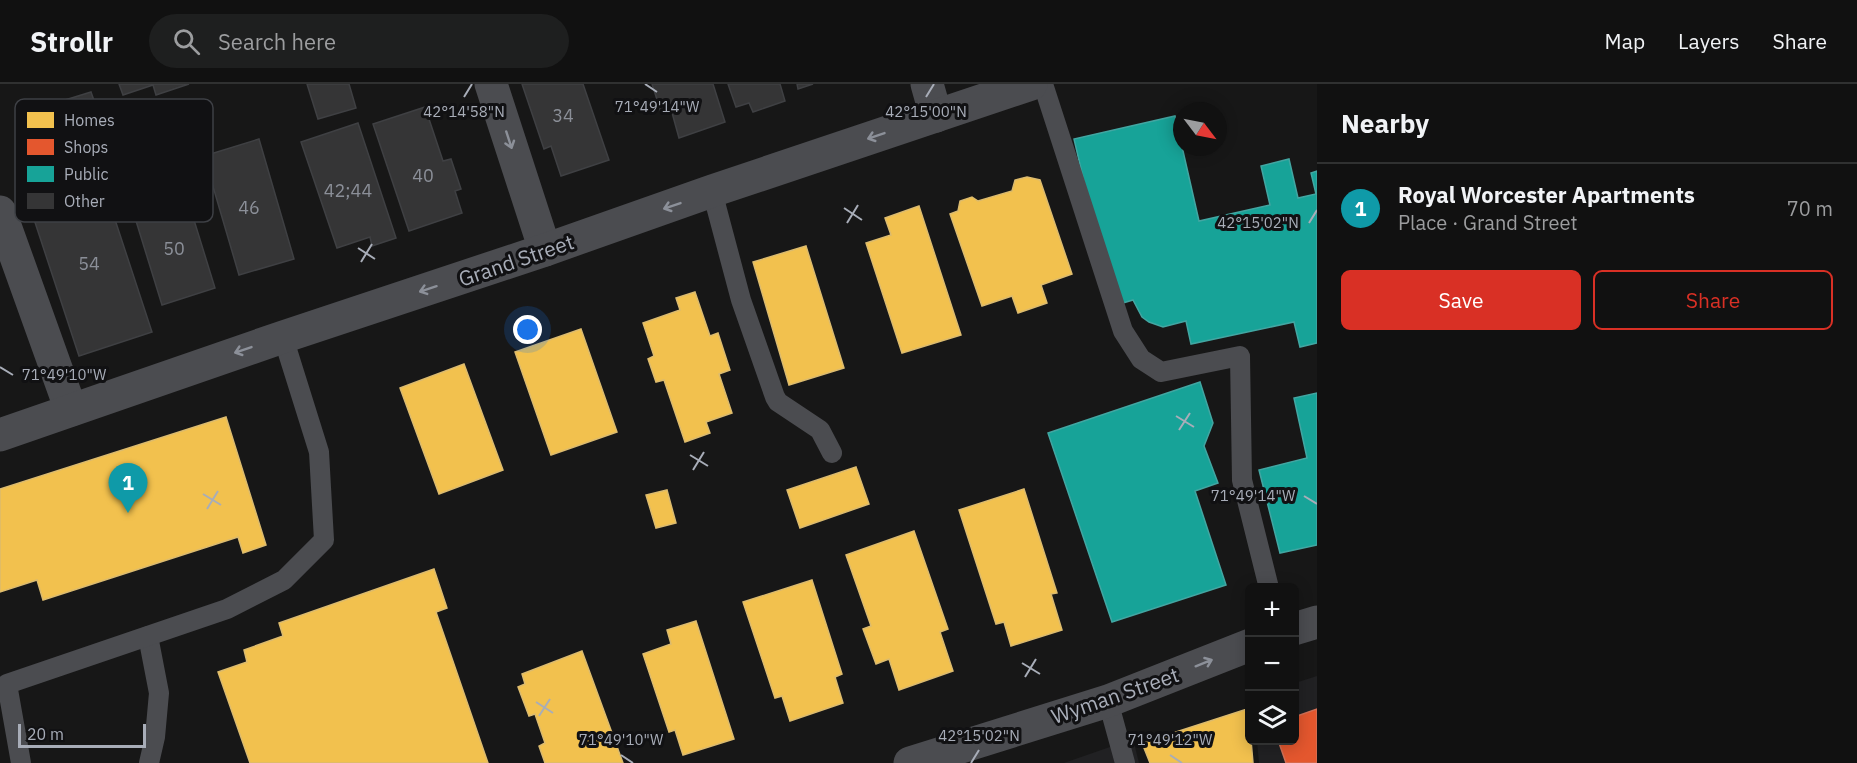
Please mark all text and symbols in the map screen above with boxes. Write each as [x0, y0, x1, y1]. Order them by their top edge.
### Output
search box [149, 14, 569, 68]
text: Strollr [30, 23, 113, 60]
icon: search [170, 25, 203, 58]
text: Search here [218, 27, 336, 56]
text: Map [1605, 27, 1645, 55]
text: Layers [1678, 27, 1740, 55]
text: Share [1773, 27, 1827, 55]
text: 71°49'14"W [615, 97, 700, 116]
legend [15, 99, 213, 222]
text: 42°14'58"N [423, 102, 505, 121]
text: 42°15'00"N [885, 102, 967, 121]
north arrow [1173, 102, 1227, 156]
house number: 34 [552, 104, 574, 127]
text: Nearby [1341, 106, 1429, 140]
text: Homes [64, 110, 115, 130]
one-way arrow [504, 130, 515, 149]
one-way arrow [867, 132, 886, 143]
text: Shops [64, 137, 108, 157]
text: Public [64, 164, 108, 184]
house number: 40 [412, 164, 434, 187]
house number: 42;44 [324, 179, 372, 202]
text: Royal Worcester Apartments [1398, 180, 1695, 209]
text: Other [64, 191, 105, 211]
text: 1 [1355, 195, 1367, 222]
text: 70 m [1787, 195, 1833, 222]
house number: 46 [238, 196, 260, 219]
one-way arrow [663, 201, 682, 212]
text: Place · Grand Street [1398, 209, 1578, 236]
text: 42°15'02"N [1217, 213, 1299, 232]
street label: Grand Street [455, 227, 577, 293]
house number: 50 [163, 237, 185, 260]
house number: 54 [78, 252, 100, 275]
button: Save [1341, 270, 1581, 330]
button: Share [1593, 270, 1833, 330]
one-way arrow [419, 284, 438, 295]
your location [513, 315, 542, 344]
one-way arrow [234, 346, 253, 357]
text: 71°49'10"W [22, 365, 107, 384]
pin: 1 [108, 464, 148, 513]
text: 71°49'14"W [1211, 486, 1296, 505]
map controls [1245, 583, 1299, 745]
button: + [1245, 583, 1299, 637]
button: − [1245, 637, 1299, 691]
one-way arrow [1194, 657, 1213, 668]
street label: Wyman Street [1047, 660, 1183, 730]
button: layers [1245, 691, 1299, 745]
scale bar [18, 721, 146, 748]
text: 20 m [27, 724, 64, 744]
text: 42°15'02"N [938, 726, 1020, 745]
text: 71°49'10"W [579, 730, 664, 749]
text: 71°49'12"W [1128, 730, 1213, 749]

